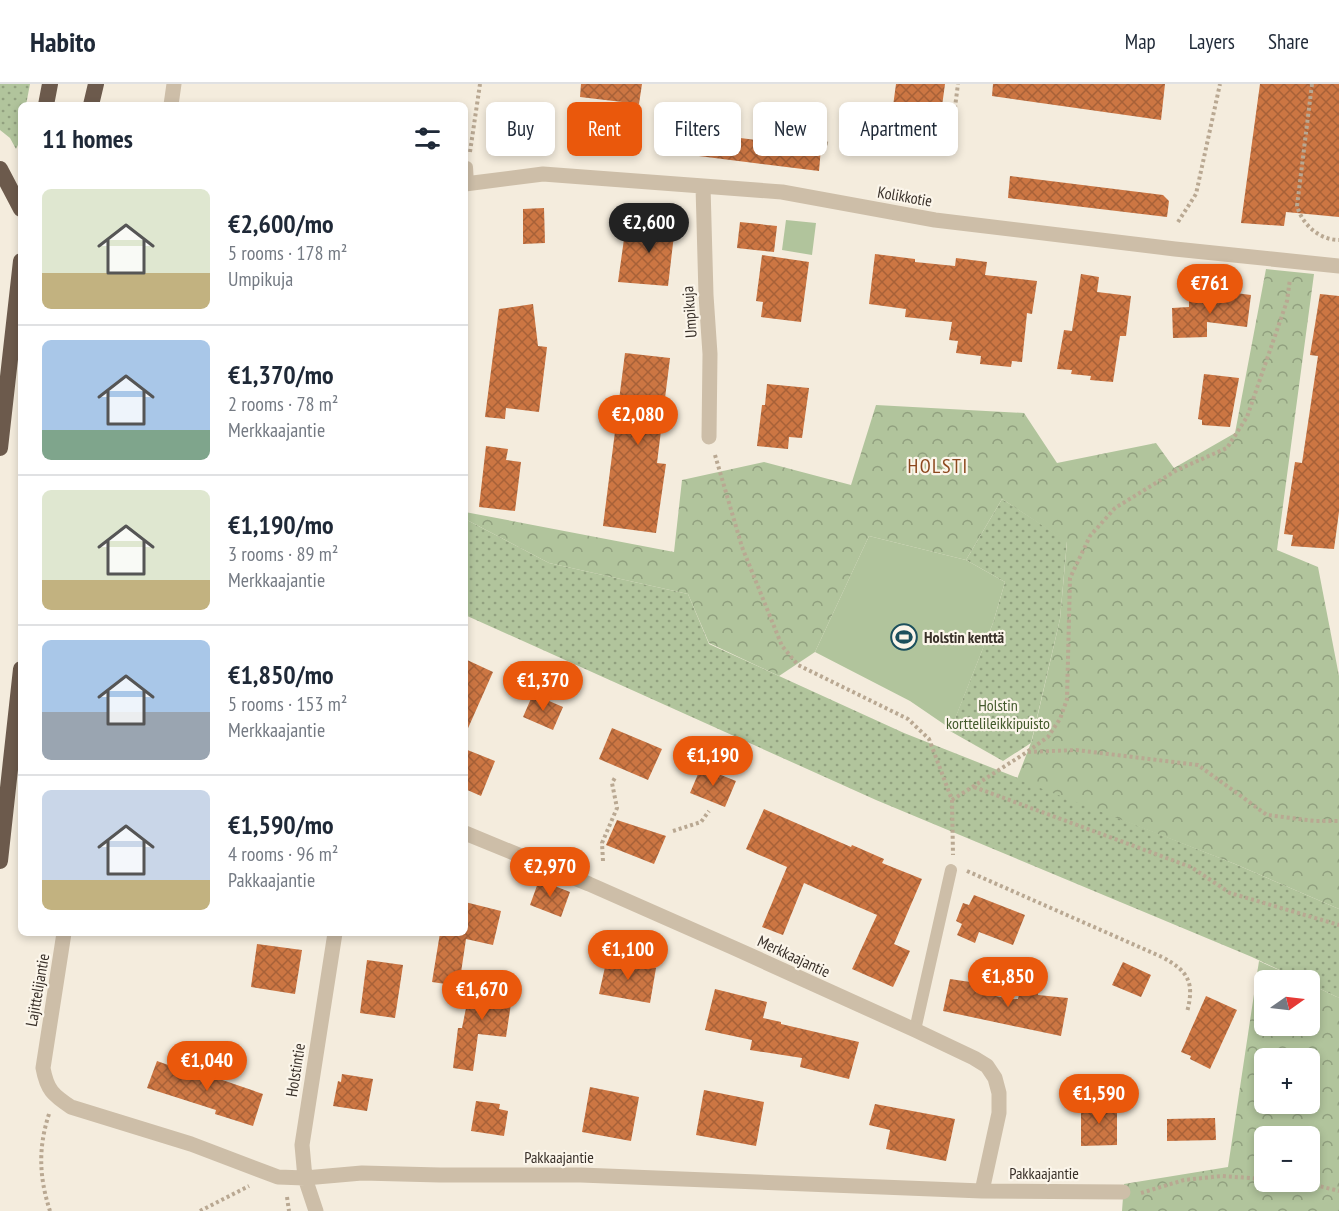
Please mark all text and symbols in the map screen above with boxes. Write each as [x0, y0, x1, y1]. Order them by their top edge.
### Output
text: Habito [30, 23, 96, 60]
text: Map [1125, 28, 1156, 55]
text: Layers [1189, 28, 1235, 55]
text: Share [1268, 28, 1309, 55]
chip: Buy [486, 102, 555, 156]
chip: Rent [567, 102, 642, 156]
chip: Filters [654, 102, 741, 156]
chip: New [753, 102, 827, 156]
chip: Apartment [839, 102, 958, 156]
text: 11 homes [42, 122, 133, 155]
icon: filters [411, 122, 444, 155]
street label: Kolikkotie [876, 181, 934, 211]
pin: €2,600 [600, 203, 698, 254]
text: €2,600/mo [228, 207, 334, 240]
text: €2,600 [623, 209, 675, 235]
icon: home [90, 213, 162, 285]
text: 5 rooms · 178 m² [228, 240, 347, 266]
pin: €761 [1174, 264, 1246, 315]
text: Umpikuja [228, 266, 293, 292]
text: €761 [1191, 270, 1229, 296]
street label: Umpikuja [677, 285, 701, 339]
text: €1,370/mo [228, 358, 334, 391]
icon: home [90, 364, 162, 436]
text: 2 rooms · 78 m² [228, 391, 338, 417]
pin: €2,080 [589, 395, 687, 446]
text: €2,080 [612, 401, 664, 427]
text: Merkkaajantie [228, 417, 325, 443]
district label: HOLSTI [907, 453, 969, 479]
text: €1,190/mo [228, 508, 334, 541]
icon: home [90, 514, 162, 586]
text: 3 rooms · 89 m² [228, 541, 338, 567]
text: Merkkaajantie [228, 567, 325, 593]
sports icon: Holstin kenttä [889, 622, 919, 652]
place label: Holstin kenttä [924, 627, 1005, 647]
text: €1,850/mo [228, 658, 334, 691]
pin: €1,370 [494, 661, 592, 712]
icon: home [90, 664, 162, 736]
text: €1,370 [517, 667, 569, 693]
text: 5 rooms · 153 m² [228, 691, 347, 717]
park label: Holstin korttelileikkipuisto [946, 695, 1050, 733]
text: Merkkaajantie [228, 717, 325, 743]
pin: €1,190 [664, 736, 762, 787]
text: €1,190 [687, 742, 739, 768]
text: €1,590/mo [228, 808, 334, 841]
icon: home [90, 814, 162, 886]
text: 4 rooms · 96 m² [228, 841, 338, 867]
pin: €2,970 [501, 847, 599, 898]
text: €2,970 [524, 853, 576, 879]
text: Pakkaajantie [228, 867, 315, 893]
pin: €1,100 [579, 930, 677, 981]
street label: Merkkaajantie [755, 931, 833, 981]
text: €1,100 [602, 936, 654, 962]
street label: Lajittelijantie [21, 952, 53, 1028]
pin: €1,850 [959, 957, 1057, 1008]
text: €1,850 [982, 963, 1034, 989]
pin: €1,670 [433, 970, 531, 1021]
north arrow [1254, 970, 1320, 1036]
map controls [1254, 970, 1320, 1192]
text: €1,670 [456, 976, 508, 1002]
pin: €1,040 [158, 1041, 256, 1092]
street label: Holstintie [281, 1042, 309, 1098]
text: €1,040 [181, 1047, 233, 1073]
button: + [1254, 1048, 1320, 1114]
pin: €1,590 [1050, 1074, 1148, 1125]
text: €1,590 [1073, 1080, 1125, 1106]
button: − [1254, 1126, 1320, 1192]
street label: Pakkaajantie [524, 1147, 594, 1167]
street label: Pakkaajantie [1009, 1163, 1079, 1183]

